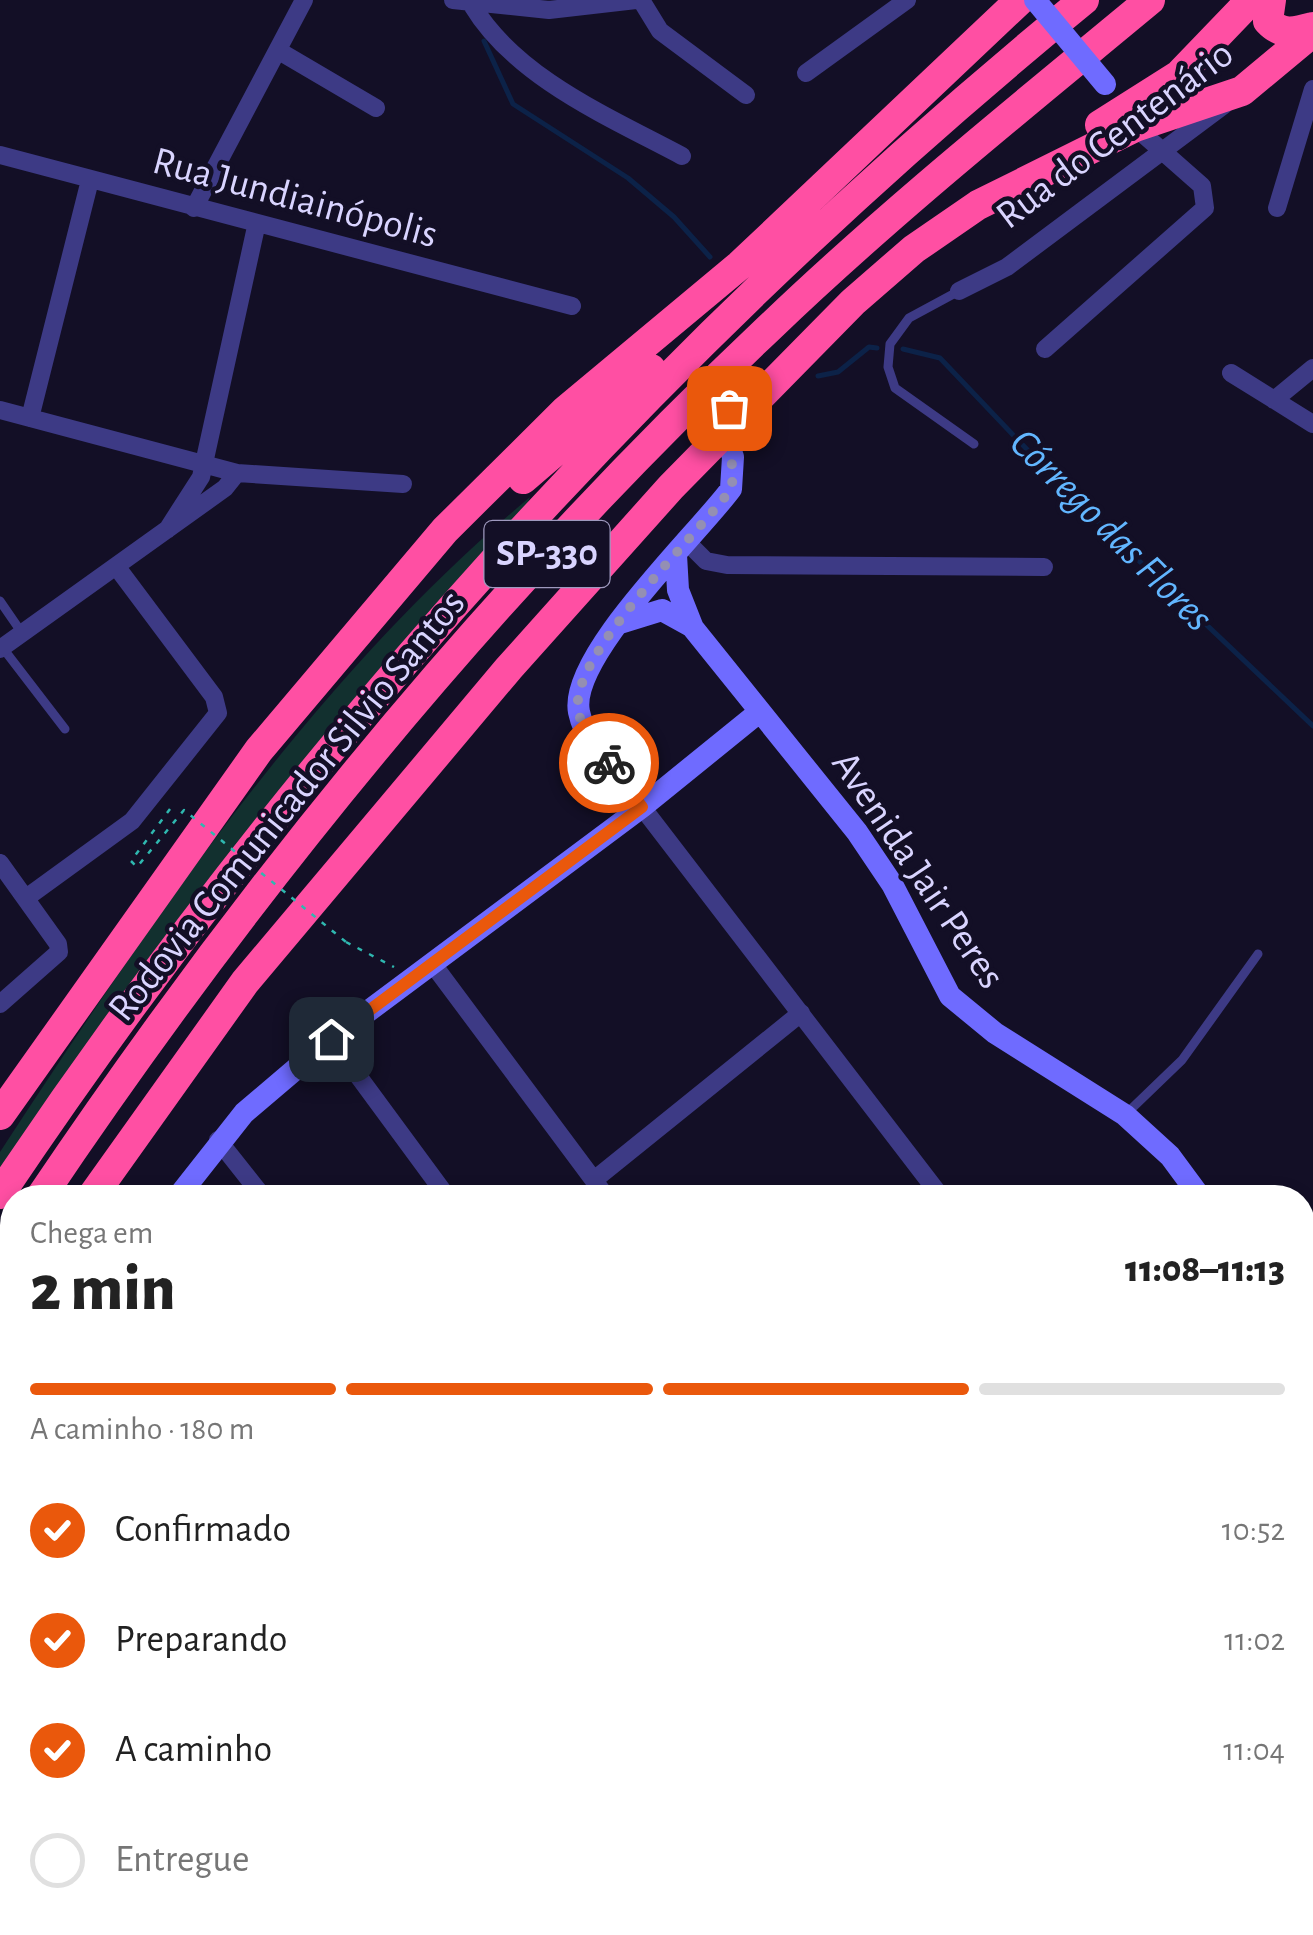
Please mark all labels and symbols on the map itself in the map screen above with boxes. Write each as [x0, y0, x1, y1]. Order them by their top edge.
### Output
street label: Rua do Centenário [989, 33, 1241, 237]
street label: Rua Jundiainópolis [148, 141, 442, 255]
pin [687, 366, 772, 451]
water label: Córrego das Flores [1002, 421, 1220, 639]
road number: SP-330 [484, 521, 610, 587]
street label: Rodovia Comunicador Silvio Santos [101, 583, 473, 1029]
courier [559, 713, 659, 813]
street label: Avenida Jair Peres [824, 744, 1012, 996]
pin [289, 997, 374, 1082]

